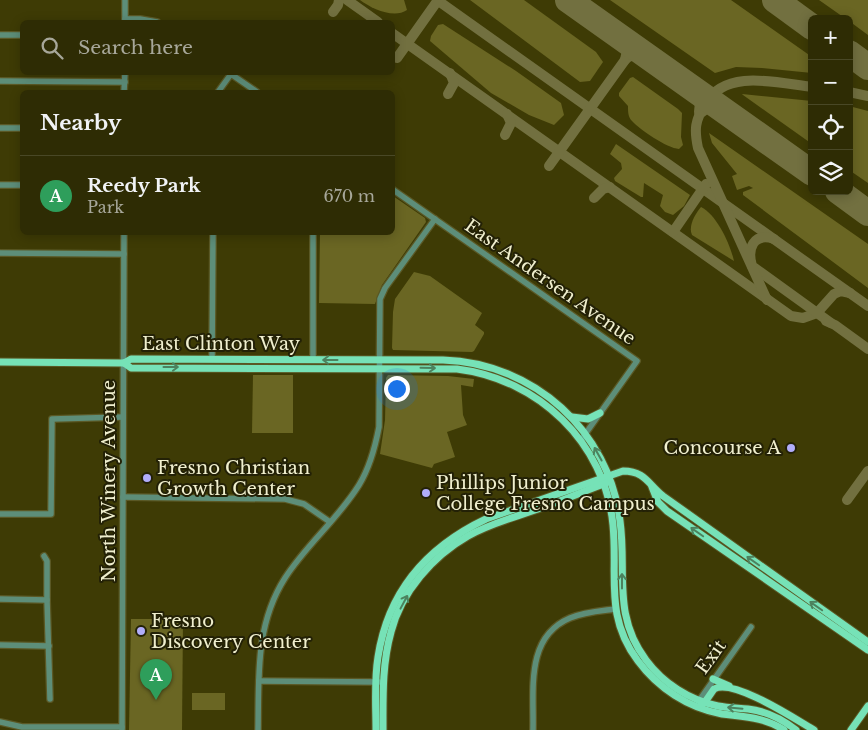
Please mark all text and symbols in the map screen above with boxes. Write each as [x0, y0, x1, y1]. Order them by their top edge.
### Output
map controls [808, 15, 853, 195]
button: + [808, 15, 853, 60]
search box [20, 20, 395, 75]
icon: search [38, 34, 66, 62]
text: Search here [78, 36, 193, 59]
button: − [808, 60, 853, 105]
button: locate [808, 105, 853, 150]
text: Nearby [40, 110, 121, 136]
button: layers [808, 150, 853, 195]
text: Reedy Park [87, 174, 201, 197]
text: A [50, 186, 62, 206]
text: 670 m [323, 186, 375, 206]
text: Park [87, 197, 124, 217]
street label: East Andersen Avenue [460, 215, 640, 349]
street label: East Clinton Way [142, 333, 301, 355]
one-way arrow [323, 355, 339, 365]
one-way arrow [162, 362, 179, 372]
one-way arrow [419, 363, 435, 373]
your location [384, 376, 410, 402]
street label: North Winery Avenue [98, 380, 120, 582]
place label: Concourse A [663, 437, 782, 459]
marker: Concourse A [785, 442, 797, 454]
one-way arrow [593, 447, 603, 461]
place label: Fresno Christian Growth Center [157, 457, 310, 500]
marker: Fresno Christian Growth Center [141, 472, 153, 484]
place label: Phillips Junior College Fresno Campus [436, 472, 655, 515]
marker: Phillips Junior College Fresno Campus [420, 487, 432, 499]
one-way arrow [690, 527, 704, 537]
one-way arrow [746, 556, 760, 566]
one-way arrow [617, 573, 627, 590]
one-way arrow [399, 594, 409, 609]
one-way arrow [809, 601, 823, 611]
place label: Fresno Discovery Center [151, 610, 311, 653]
marker: Fresno Discovery Center [135, 625, 147, 637]
street label: Exit [691, 635, 731, 678]
pin: A [140, 659, 172, 700]
one-way arrow [727, 703, 743, 712]

